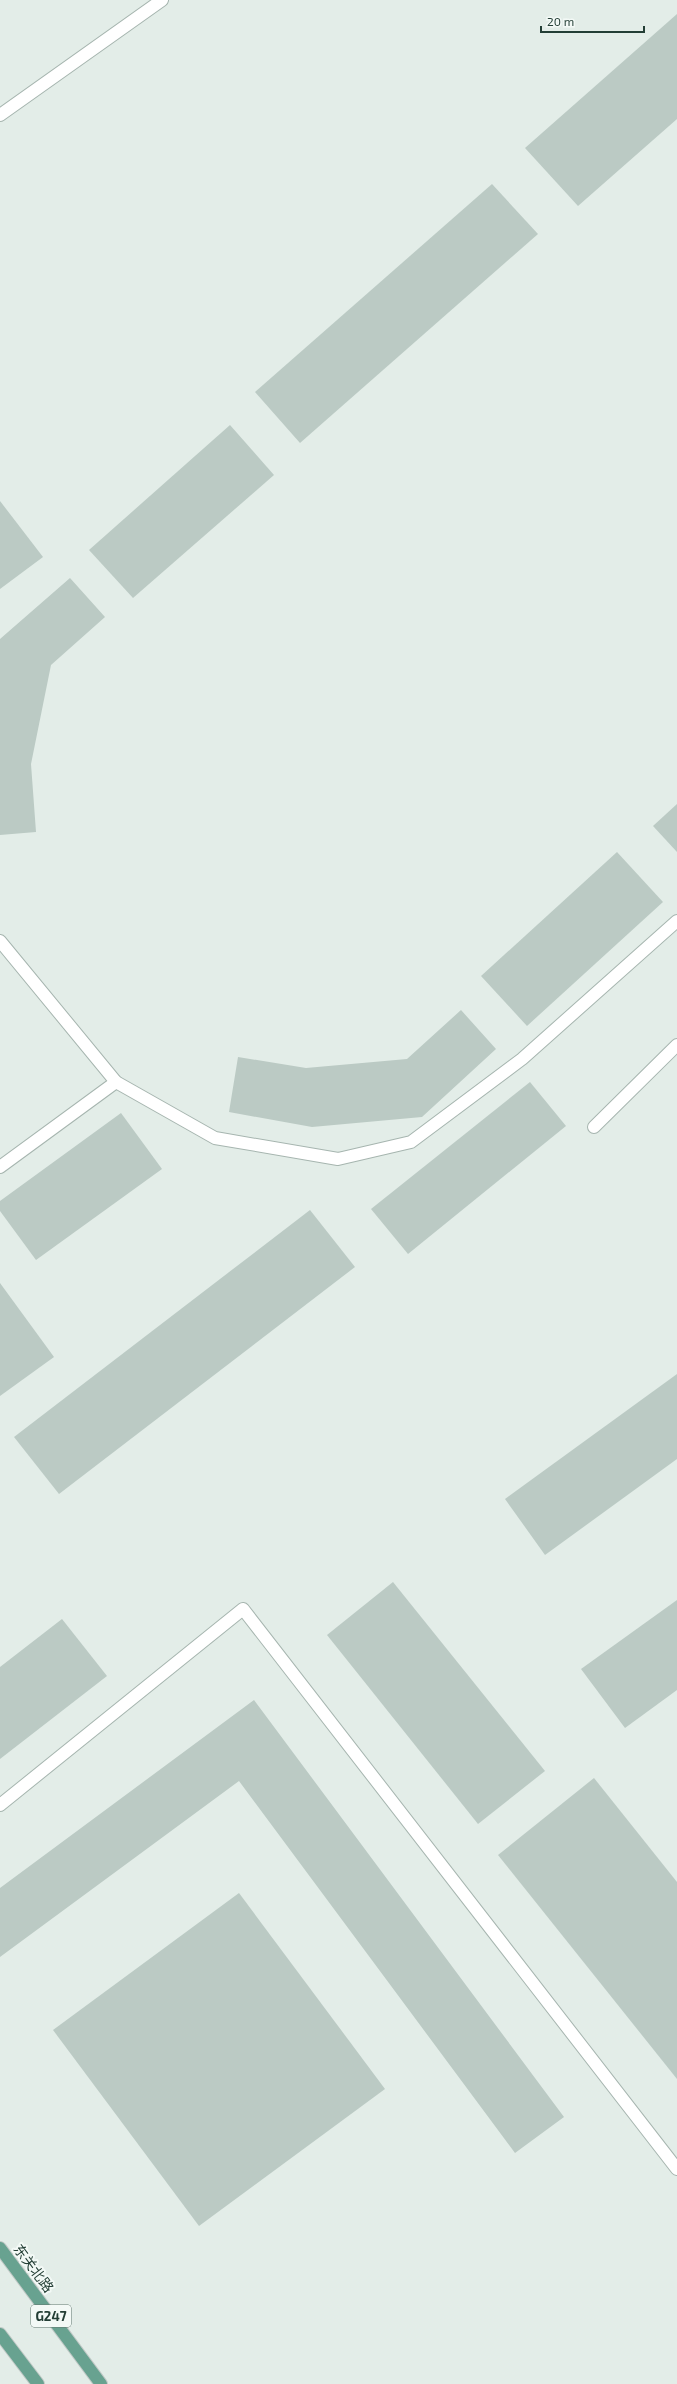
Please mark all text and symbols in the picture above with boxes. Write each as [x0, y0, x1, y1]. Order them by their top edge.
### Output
scale bar [541, 8, 644, 34]
text: 20 m [547, 14, 574, 28]
street label: 东关北路 [10, 2241, 58, 2295]
road number: G247 [31, 2305, 71, 2327]

